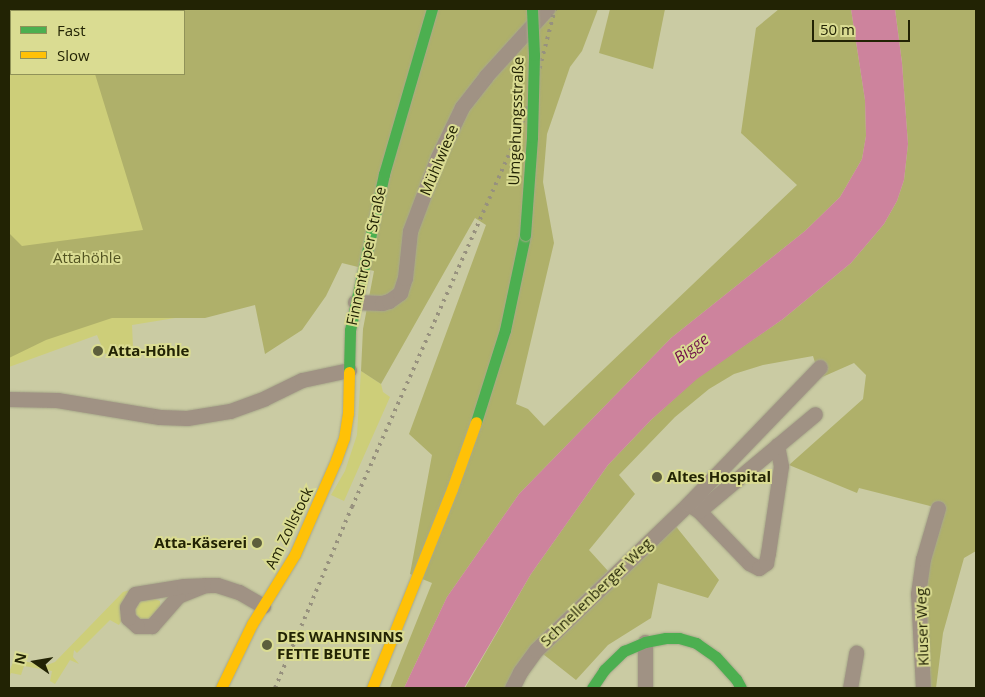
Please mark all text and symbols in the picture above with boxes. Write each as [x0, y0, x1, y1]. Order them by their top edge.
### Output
legend [10, 10, 185, 75]
scale bar [815, 10, 912, 42]
text: 50 m [820, 19, 855, 39]
text: Fast [57, 20, 86, 40]
text: Slow [57, 45, 90, 65]
street label: Umgehungsstraße [505, 56, 527, 186]
street label: Mühlwiese [416, 122, 462, 198]
street label: Finnentroper Straße [342, 185, 390, 327]
park label: Attahöhle [53, 249, 121, 267]
water label: Bigge [670, 329, 712, 367]
place label: Atta-Höhle [108, 342, 189, 360]
marker: Atta-Höhle [92, 345, 104, 357]
place label: Altes Hospital [667, 468, 771, 486]
marker: Altes Hospital [651, 471, 663, 483]
street label: Am Zollstock [261, 484, 317, 572]
place label: Atta-Käserei [154, 534, 247, 552]
street label: Schnellenberger Weg [536, 534, 656, 650]
marker: Atta-Käserei [251, 537, 263, 549]
street label: Kluser Weg [912, 588, 932, 666]
place label: DES WAHNSINNS FETTE BEUTE [277, 627, 403, 662]
north arrow [10, 637, 60, 687]
marker: DES WAHNSINNS FETTE BEUTE [261, 639, 273, 651]
text: N [9, 651, 30, 666]

